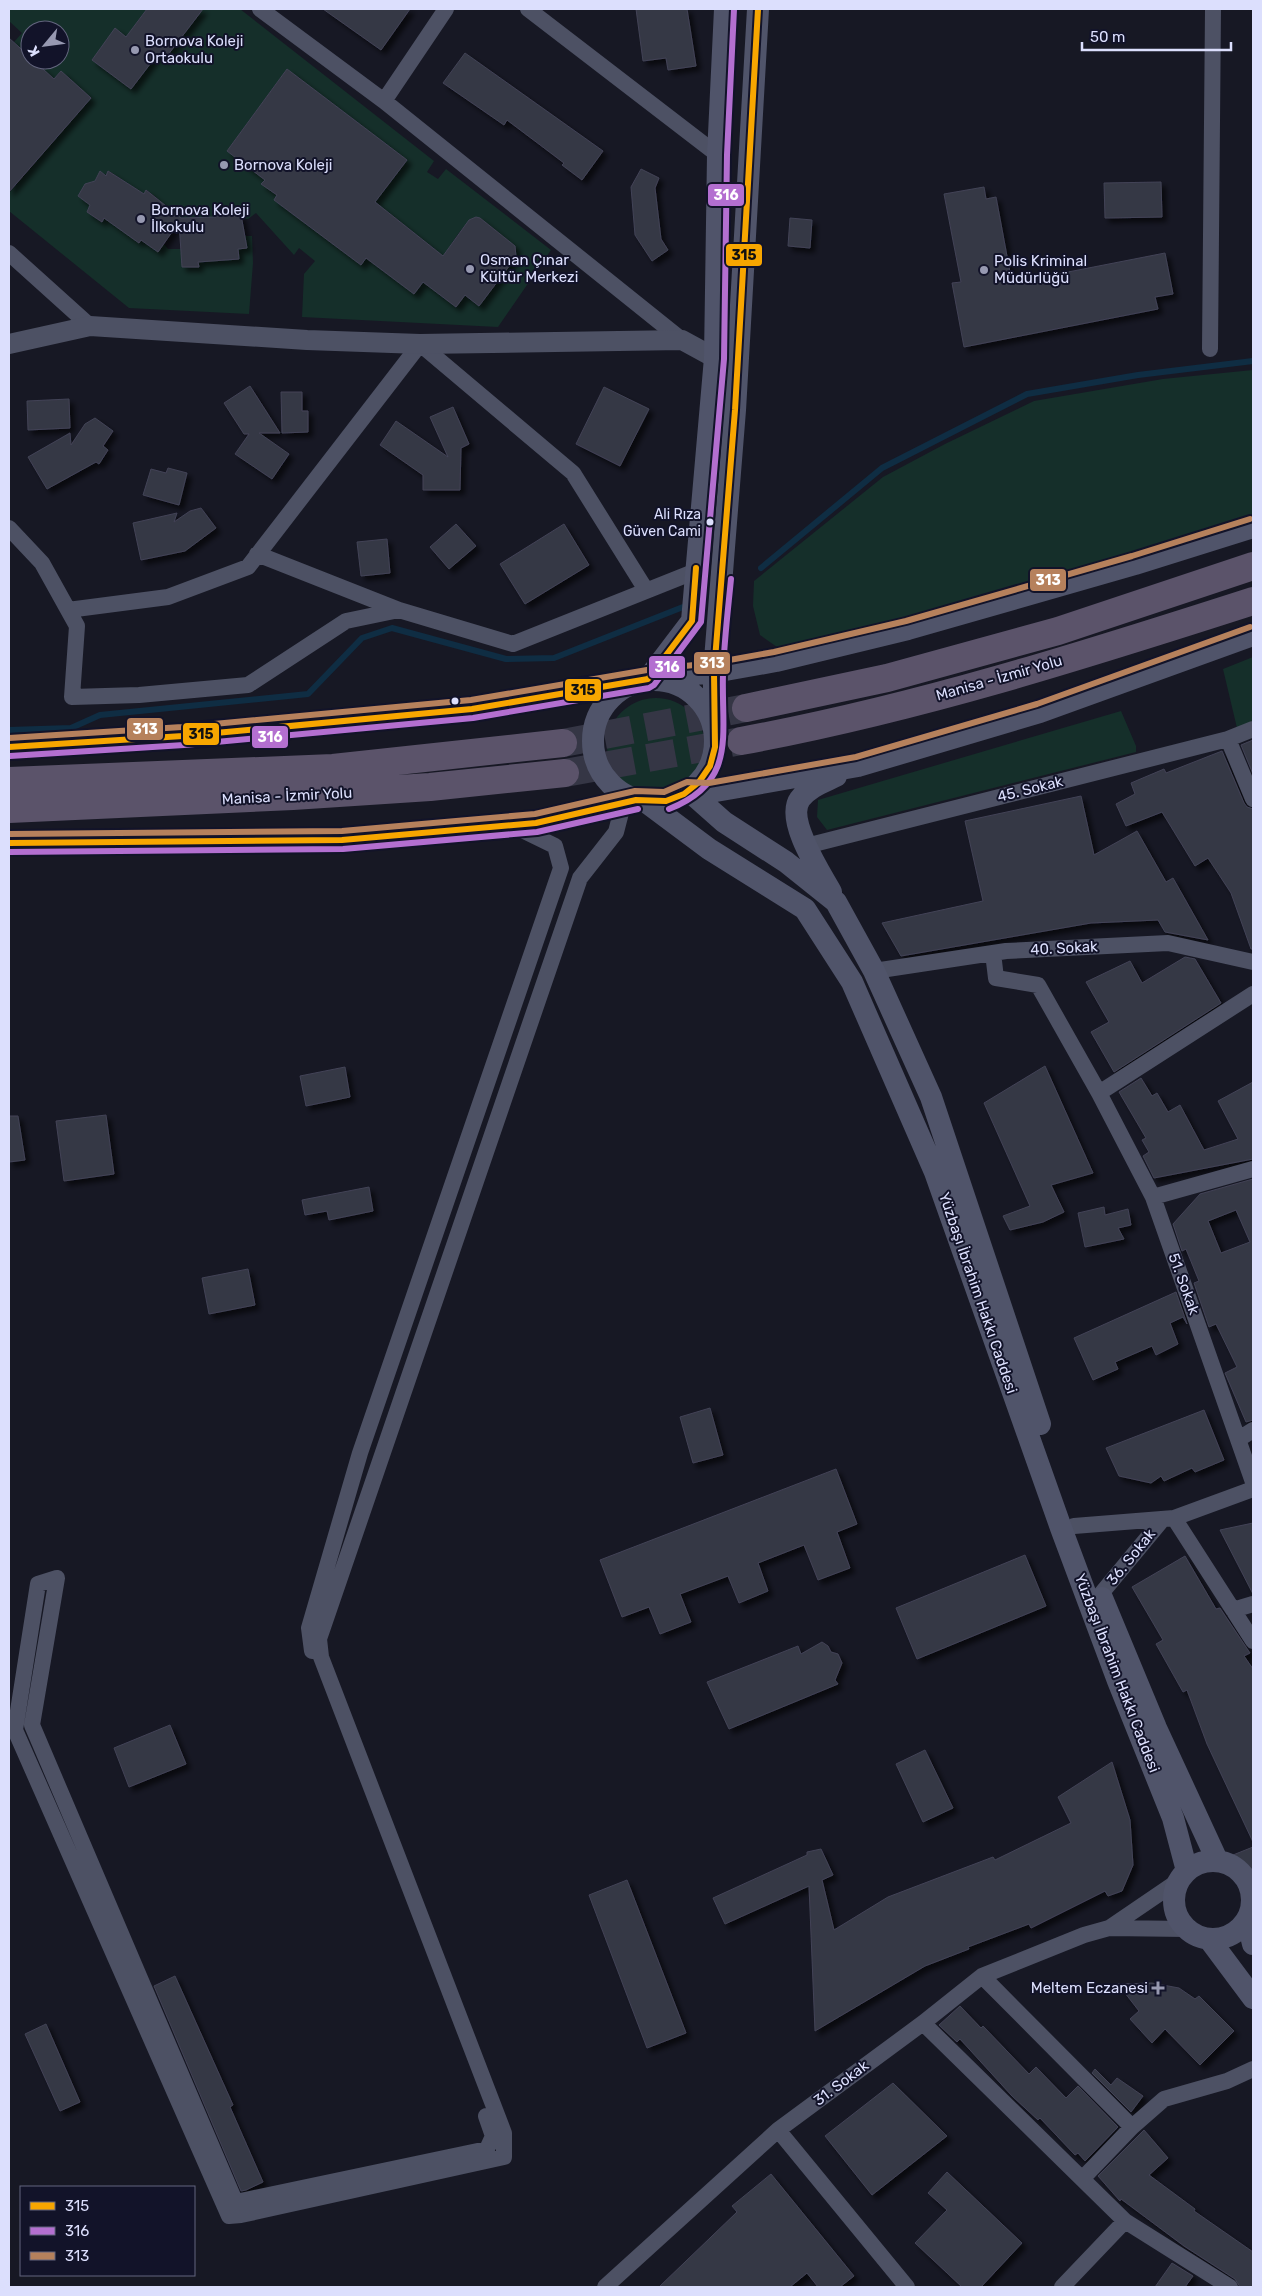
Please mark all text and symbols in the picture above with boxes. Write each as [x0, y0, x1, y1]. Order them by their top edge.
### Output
north arrow [20, 20, 70, 70]
scale bar [1082, 20, 1231, 52]
text: 50 m [1090, 28, 1125, 46]
place label: Bornova Koleji Ortaokulu [145, 32, 243, 67]
text: K [24, 42, 44, 59]
marker: Bornova Koleji Ortaokulu [129, 44, 141, 56]
place label: Bornova Koleji [234, 156, 332, 174]
marker: Bornova Koleji [218, 159, 230, 171]
line badge: 316 [707, 183, 745, 207]
text: 316 [713, 187, 739, 204]
place label: Bornova Koleji İlkokulu [151, 201, 249, 236]
marker: Bornova Koleji İlkokulu [135, 213, 147, 225]
line badge: 315 [725, 243, 763, 267]
text: 315 [731, 247, 757, 264]
place label: Osman Çınar Kültür Merkezi [480, 251, 578, 286]
place label: Polis Kriminal Müdürlüğü [994, 252, 1087, 287]
marker: Osman Çınar Kültür Merkezi [464, 263, 476, 275]
marker: Polis Kriminal Müdürlüğü [978, 264, 990, 276]
place label: Ali Rıza Güven Cami [623, 506, 701, 540]
marker: Ali Rıza Güven Cami [705, 517, 715, 527]
line badge: 313 [1029, 568, 1067, 592]
text: 313 [1035, 572, 1061, 589]
line badge: 313 [693, 651, 731, 675]
street label: Manisa - İzmir Yolu [934, 651, 1064, 705]
line badge: 316 [648, 655, 686, 679]
text: 313 [699, 655, 725, 672]
text: 316 [654, 659, 680, 676]
line badge: 315 [564, 678, 602, 702]
text: 315 [570, 682, 596, 699]
unlabelled marker [450, 696, 460, 706]
line badge: 313 [126, 717, 164, 741]
text: 313 [132, 721, 158, 738]
line badge: 315 [182, 722, 220, 746]
line badge: 316 [251, 725, 289, 749]
text: 315 [188, 726, 214, 743]
text: 316 [257, 729, 283, 746]
street label: 45. Sokak [995, 772, 1065, 806]
street label: Manisa - İzmir Yolu [221, 784, 353, 808]
street label: 40. Sokak [1030, 937, 1098, 959]
street label: Yüzbaşı İbrahim Hakkı Caddesi [935, 1190, 1021, 1396]
street label: 51. Sokak [1165, 1251, 1204, 1317]
street label: 36. Sokak [1103, 1525, 1159, 1589]
street label: Yüzbaşı İbrahim Hakkı Caddesi [1071, 1571, 1163, 1775]
place label: Meltem Eczanesi [1031, 1979, 1148, 1997]
marker: Meltem Eczanesi [1152, 1982, 1164, 1994]
street label: 31. Sokak [810, 2056, 872, 2109]
legend [20, 2186, 195, 2276]
text: 315 [65, 2197, 89, 2215]
text: 316 [65, 2222, 89, 2240]
text: 313 [65, 2247, 89, 2265]

